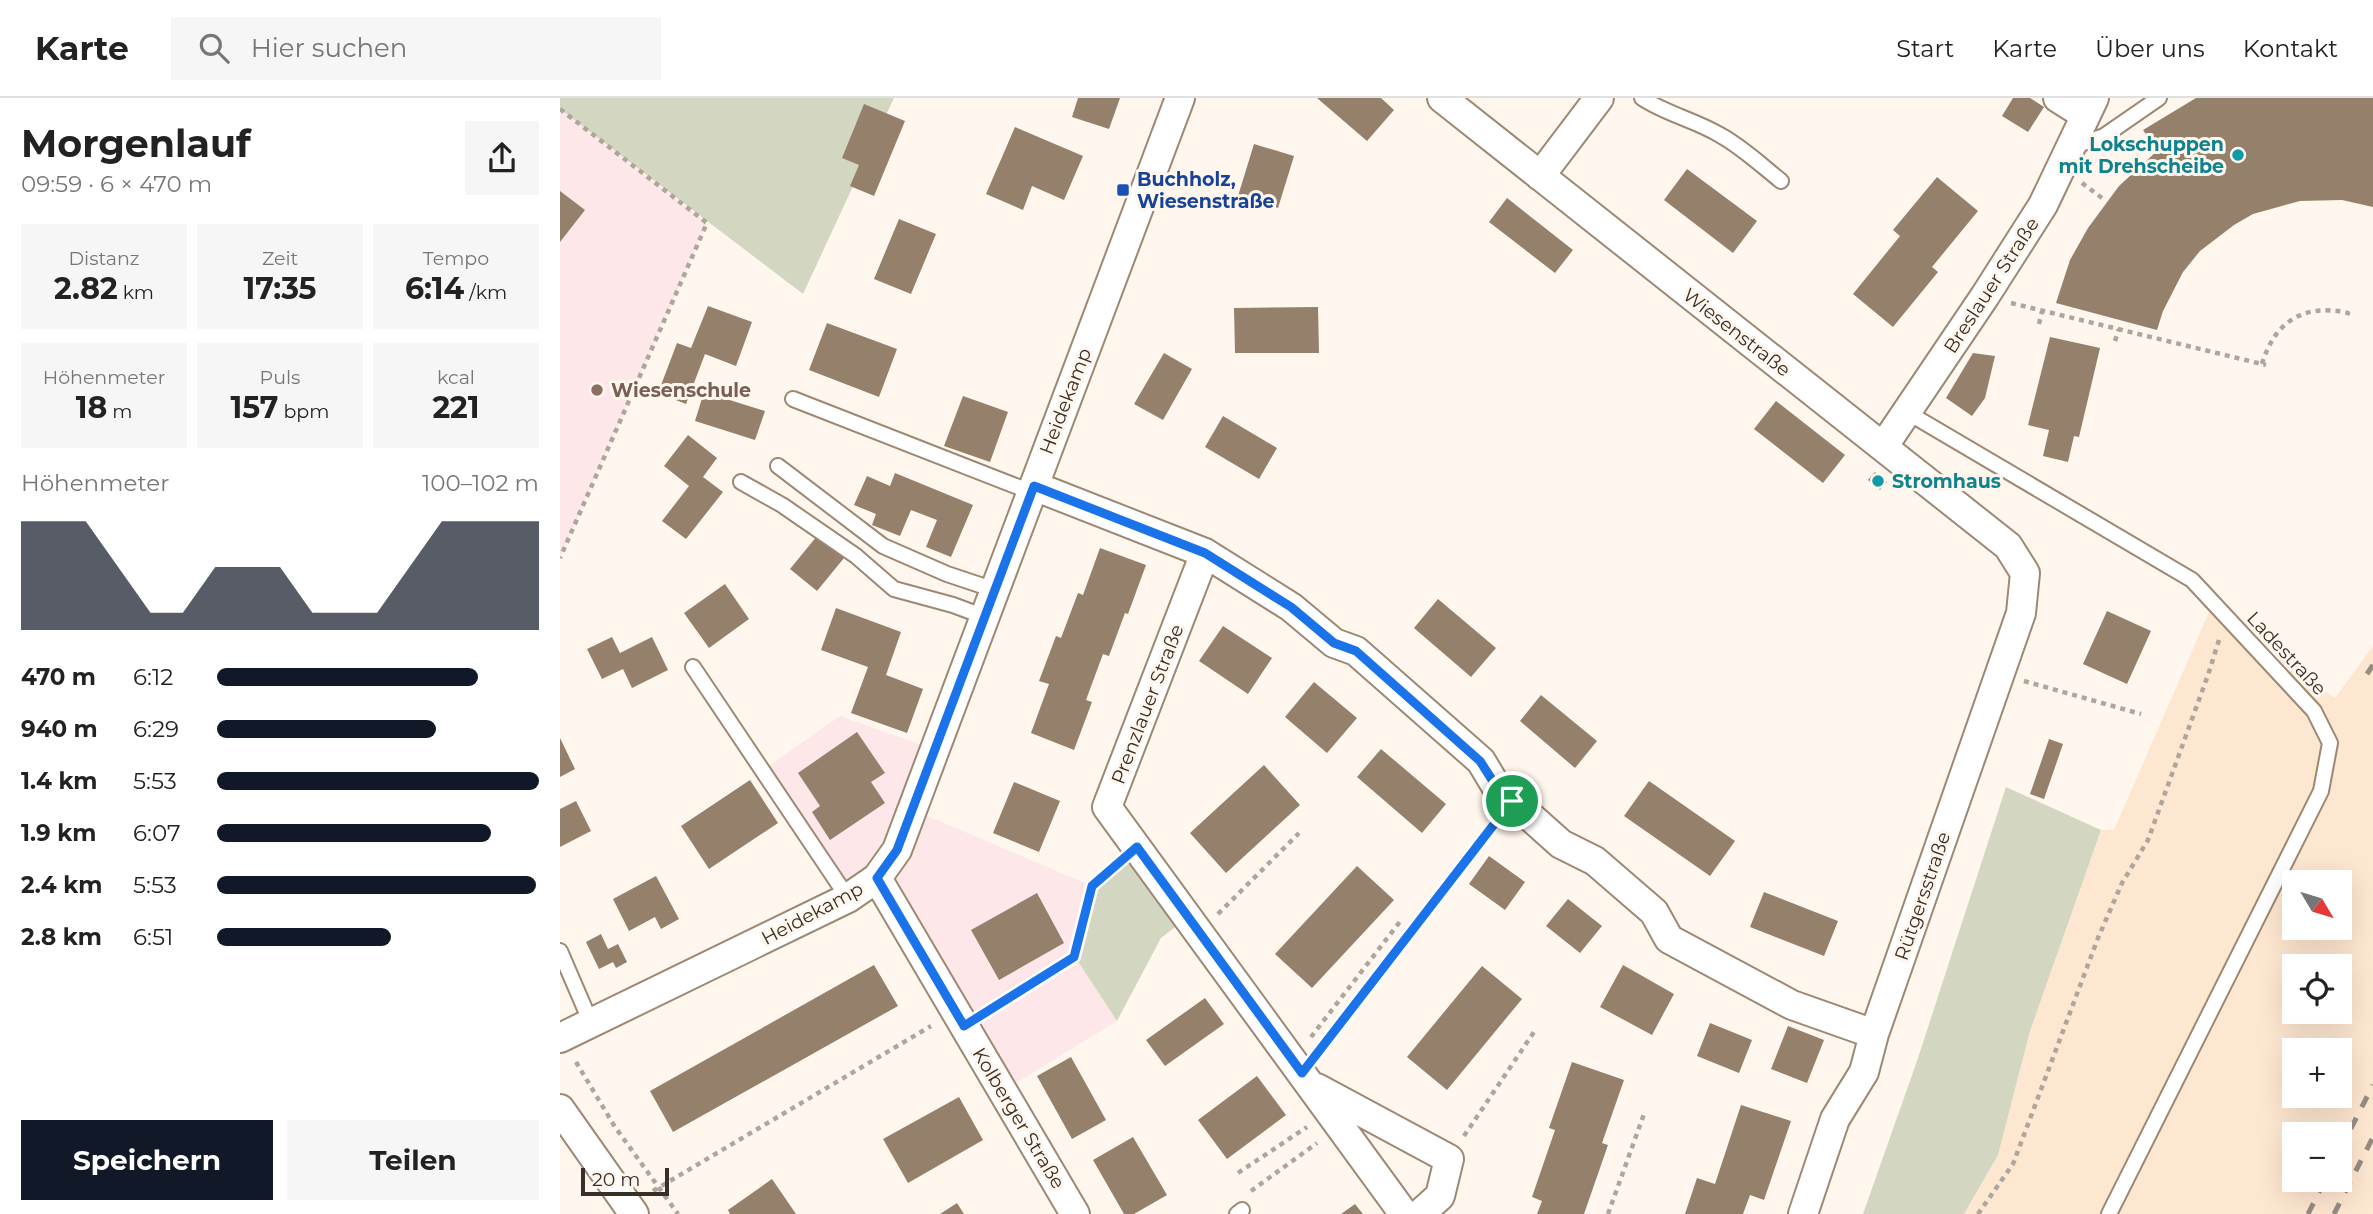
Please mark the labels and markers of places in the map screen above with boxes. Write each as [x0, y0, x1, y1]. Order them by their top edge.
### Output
place label: Lokschuppen mit Drehscheibe [2059, 133, 2224, 178]
marker: Lokschuppen mit Drehscheibe [2230, 147, 2246, 163]
place label: Buchholz, Wiesenstraße [1137, 168, 1275, 213]
marker: Buchholz, Wiesenstraße [1115, 182, 1131, 198]
place label: Wiesenschule [611, 379, 751, 402]
marker: Wiesenschule [589, 382, 605, 398]
place label: Stromhaus [1892, 470, 2001, 493]
marker: Stromhaus [1870, 473, 1886, 489]
pin [1482, 771, 1542, 831]

